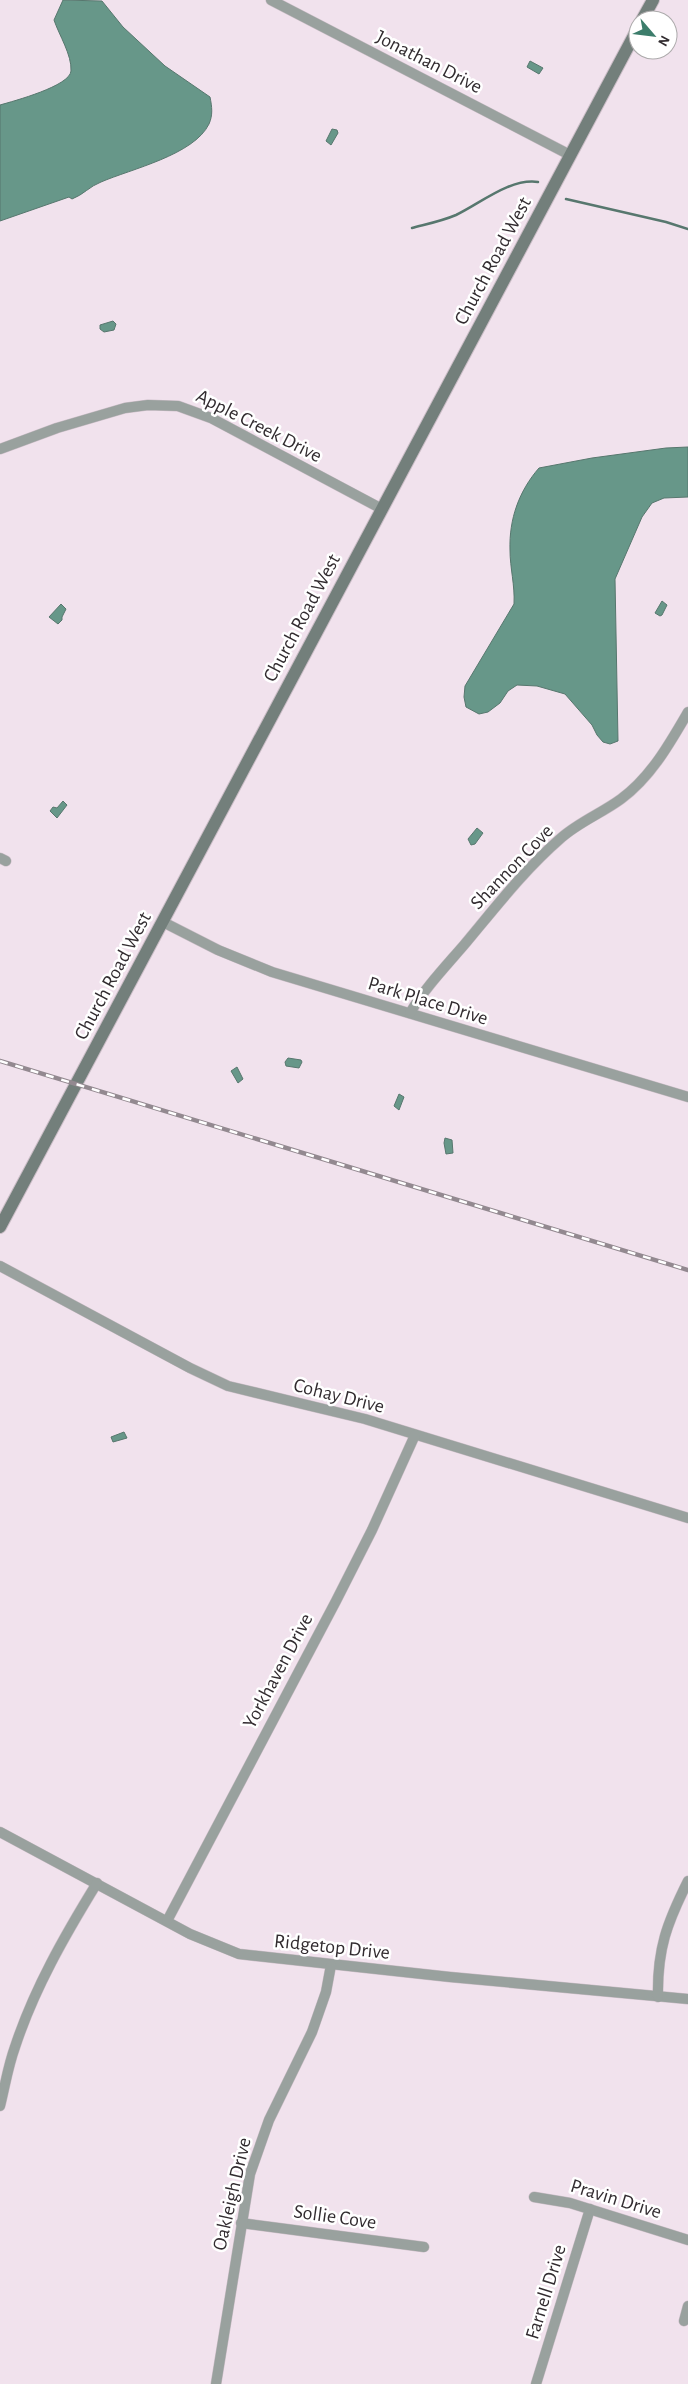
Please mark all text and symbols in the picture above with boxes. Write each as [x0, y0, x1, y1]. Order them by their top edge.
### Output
north arrow [628, 10, 678, 60]
street label: Jonathan Drive [373, 27, 485, 97]
text: N [655, 33, 672, 48]
street label: Church Road West [451, 193, 535, 328]
street label: Apple Creek Drive [193, 386, 325, 466]
street label: Church Road West [260, 550, 344, 685]
street label: Shannon Cove [467, 821, 557, 913]
street label: Church Road West [71, 908, 155, 1043]
street label: Park Place Drive [366, 973, 490, 1029]
street label: Cohay Drive [292, 1375, 386, 1417]
street label: Yorkhaven Drive [239, 1610, 317, 1732]
street label: Ridgetop Drive [273, 1931, 391, 1963]
street label: Oakleigh Drive [209, 2136, 255, 2252]
street label: Pravin Drive [568, 2176, 664, 2222]
street label: Sollie Cove [292, 2201, 378, 2233]
street label: Farnell Drive [522, 2242, 570, 2342]

